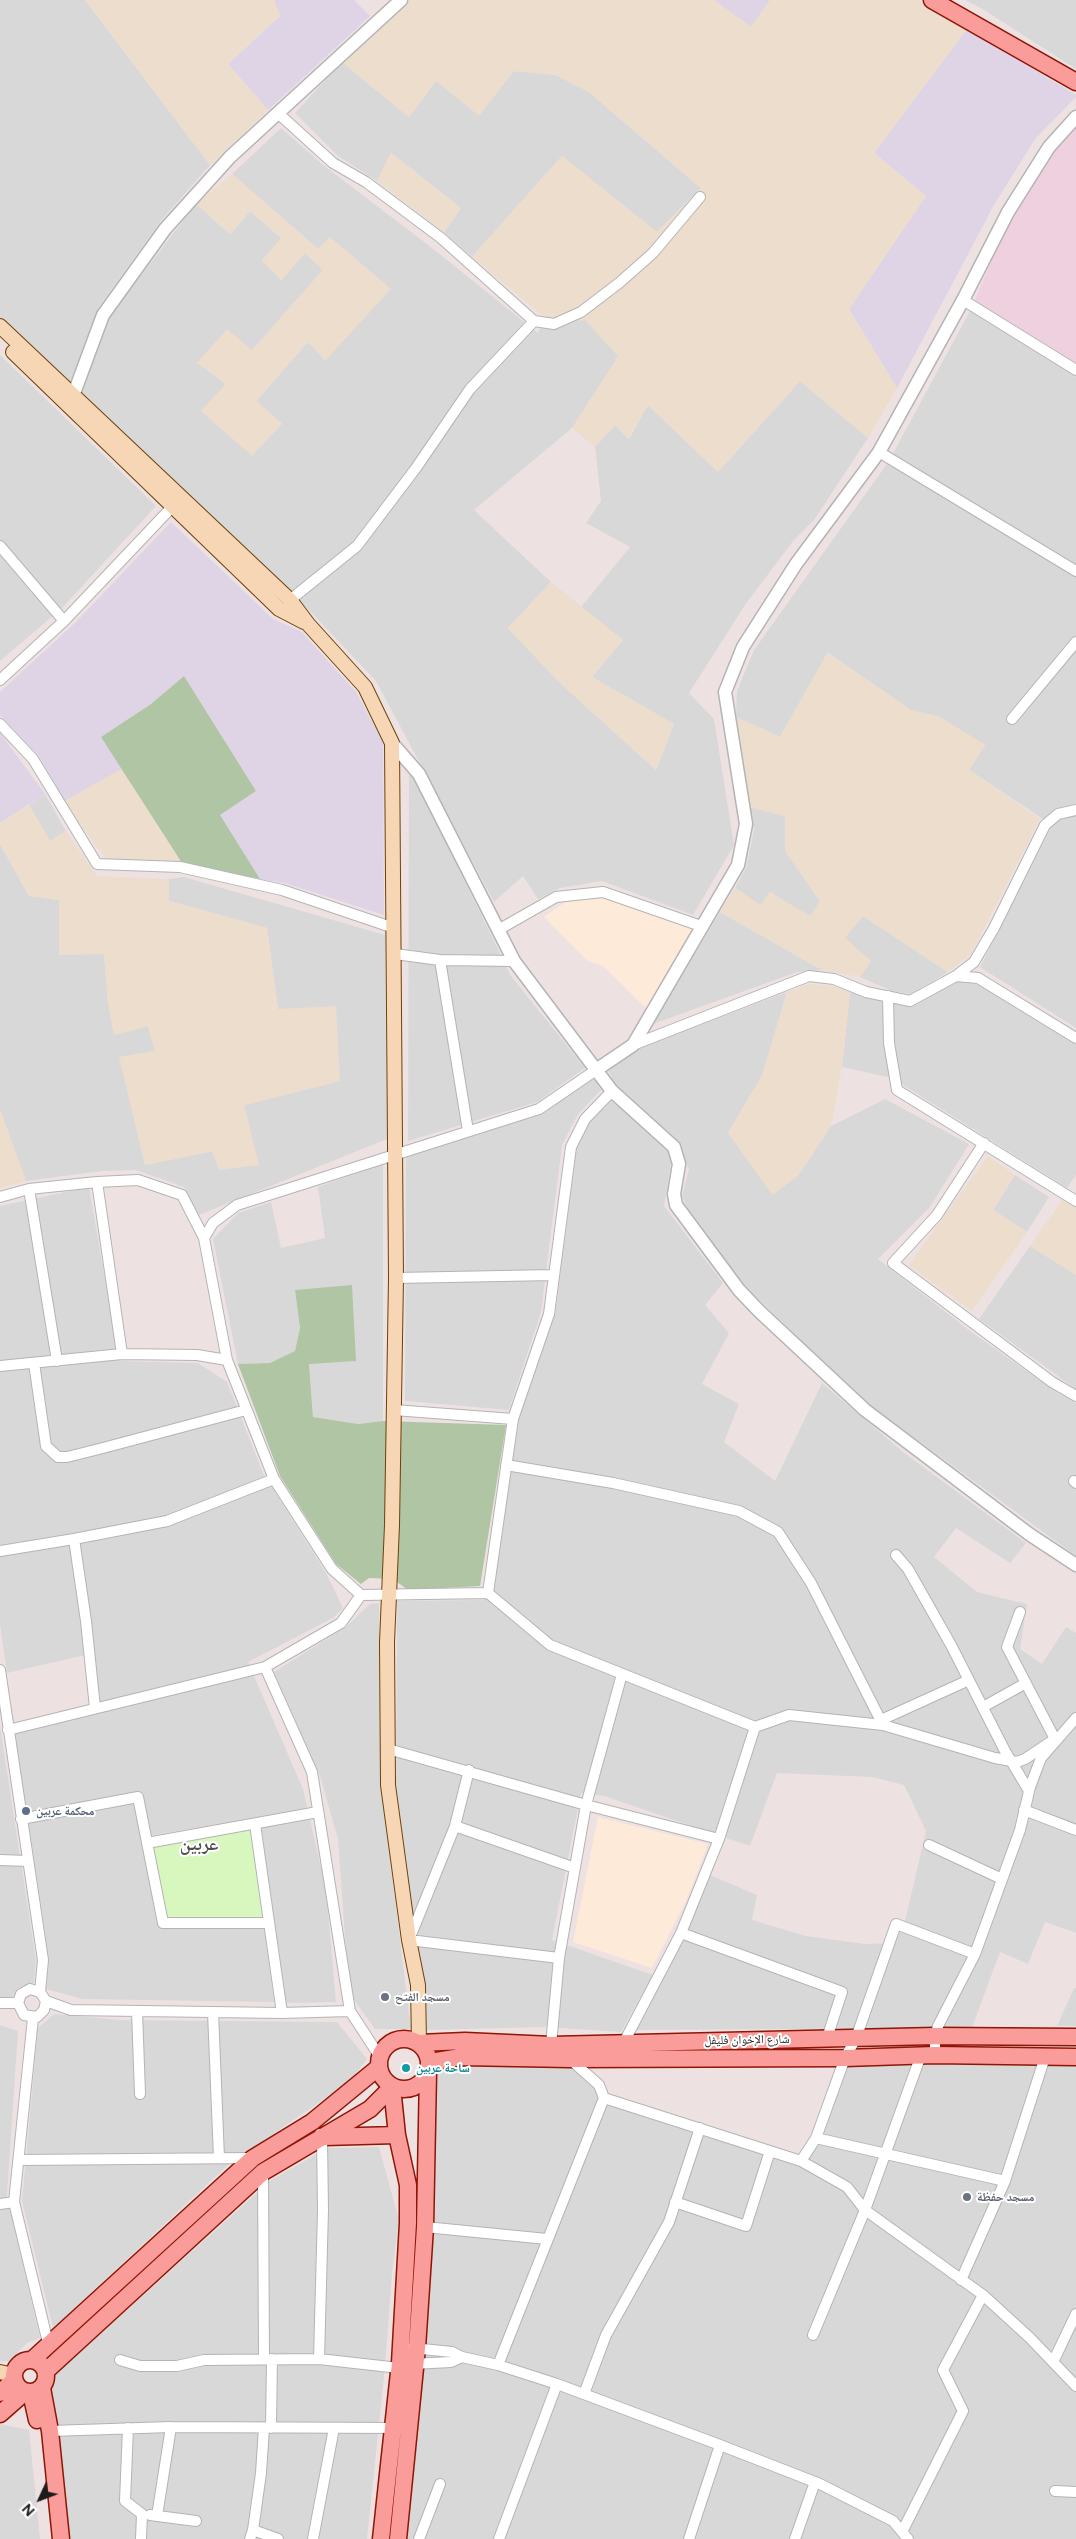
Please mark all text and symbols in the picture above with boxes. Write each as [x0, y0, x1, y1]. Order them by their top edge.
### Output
place label: محكمة عربين [36, 1804, 94, 1818]
marker: محكمة عربين [20, 1805, 32, 1817]
district label: عربين [180, 1834, 218, 1856]
place label: مسجد الفتح [395, 1990, 450, 2004]
marker: مسجد الفتح [379, 1991, 391, 2003]
street label: شارع الإخوان فليفل [704, 2032, 790, 2048]
place label: ساحة عربين [416, 2061, 470, 2075]
marker: ساحة عربين [400, 2062, 412, 2074]
place label: مسجد حفظة [977, 2190, 1034, 2204]
marker: مسجد حفظة [961, 2191, 973, 2203]
north arrow [15, 2474, 65, 2524]
text: N [19, 2500, 39, 2519]

